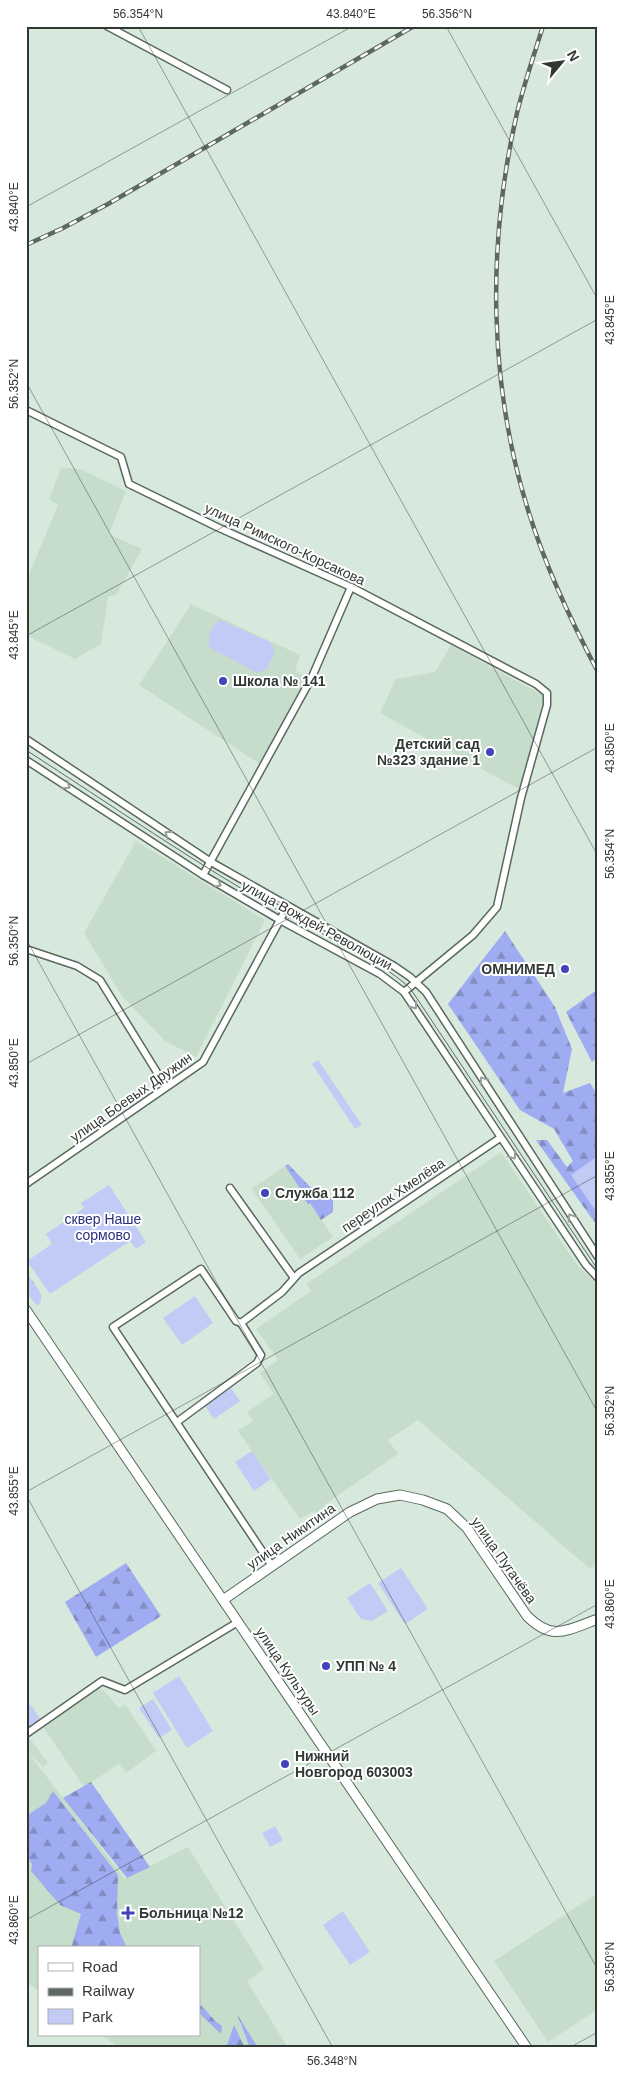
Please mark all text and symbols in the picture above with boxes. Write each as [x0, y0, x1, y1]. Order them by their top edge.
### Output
text: 56.354°N [113, 7, 163, 21]
text: 43.840°E [326, 7, 376, 21]
text: 56.356°N [422, 7, 472, 21]
north arrow [536, 38, 586, 88]
text: N [564, 47, 583, 64]
text: 43.840°E [7, 182, 21, 232]
text: 43.845°E [603, 295, 617, 345]
text: 56.352°N [7, 359, 21, 409]
street label: улица Римского-Корсакова [202, 500, 368, 588]
text: 43.845°E [7, 610, 21, 660]
place label: Школа № 141 [233, 673, 326, 689]
marker: Школа № 141 [217, 675, 229, 687]
text: 43.850°E [603, 723, 617, 773]
place label: Детский сад №323 здание 1 [377, 736, 480, 768]
marker: Детский сад №323 здание 1 [484, 746, 496, 758]
one-way arrow [61, 780, 71, 789]
text: 56.354°N [603, 829, 617, 879]
one-way arrow [164, 831, 173, 841]
one-way arrow [213, 877, 222, 887]
street label: улица Вождей Революции [239, 877, 395, 973]
text: 56.350°N [7, 916, 21, 966]
place label: ОМНИМЕД [481, 961, 555, 977]
marker: ОМНИМЕД [559, 963, 571, 975]
one-way arrow [408, 1000, 417, 1010]
text: 43.850°E [7, 1038, 21, 1088]
street label: улица Боевых Дружин [67, 1049, 195, 1145]
one-way arrow [479, 1076, 489, 1085]
one-way arrow [507, 1150, 516, 1160]
text: 43.855°E [603, 1151, 617, 1201]
street label: переулок Хмелёва [338, 1154, 448, 1235]
place label: Служба 112 [275, 1185, 355, 1201]
marker: Служба 112 [259, 1187, 271, 1199]
park label: сквер Наше сормово [65, 1211, 142, 1243]
one-way arrow [568, 1213, 577, 1222]
text: 56.352°N [603, 1386, 617, 1436]
text: 43.855°E [7, 1466, 21, 1516]
street label: улица Никитина [244, 1500, 338, 1572]
street label: улица Пугачёва [468, 1514, 540, 1606]
text: 43.860°E [603, 1579, 617, 1629]
street label: улица Культуры [253, 1624, 323, 1718]
place label: УПП № 4 [336, 1658, 396, 1674]
marker: УПП № 4 [320, 1660, 332, 1672]
place label: Нижний Новгород 603003 [295, 1748, 413, 1780]
marker: Нижний Новгород 603003 [279, 1758, 291, 1770]
text: 43.860°E [7, 1895, 21, 1945]
place label: Больница №12 [139, 1905, 244, 1921]
marker: Больница №12 [121, 1906, 135, 1920]
text: 56.350°N [603, 1942, 617, 1992]
legend [38, 1946, 200, 2036]
text: Road [82, 1958, 118, 1975]
text: Railway [82, 1982, 135, 1999]
text: Park [82, 2008, 113, 2025]
text: 56.348°N [307, 2054, 357, 2068]

